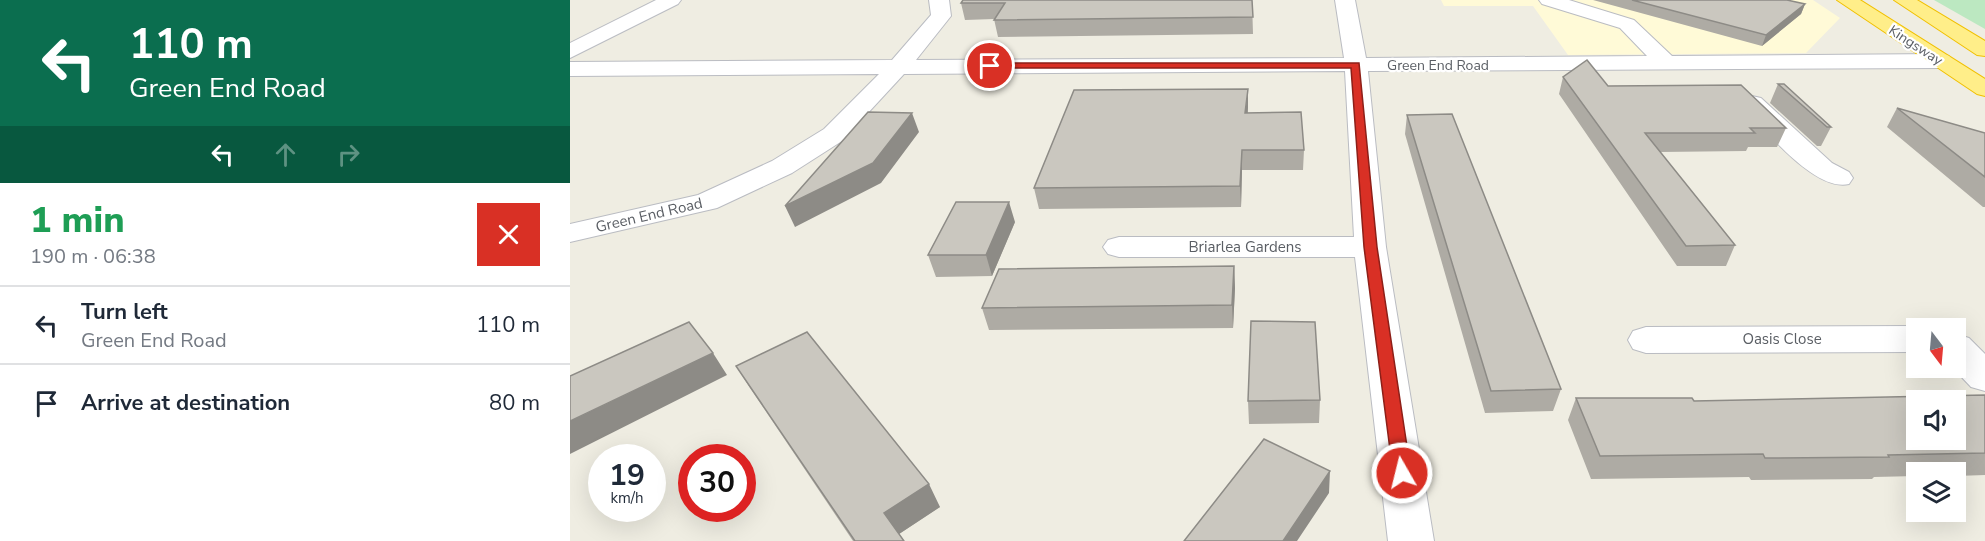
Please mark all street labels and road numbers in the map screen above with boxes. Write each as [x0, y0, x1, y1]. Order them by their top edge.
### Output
street label: Kingsway [1885, 21, 1947, 70]
street label: Green End Road [1387, 56, 1489, 75]
street label: Green End Road [594, 193, 704, 237]
street label: Briarlea Gardens [1188, 237, 1302, 257]
street label: Oasis Close [1742, 329, 1822, 349]

